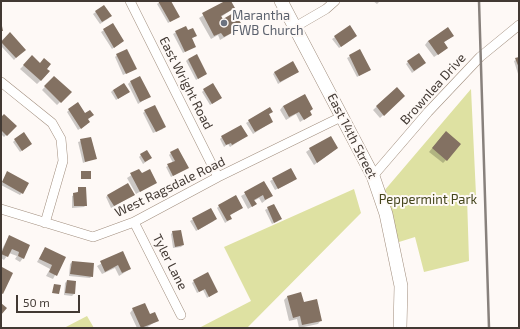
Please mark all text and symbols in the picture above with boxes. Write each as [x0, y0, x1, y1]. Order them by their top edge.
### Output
place label: Marantha FWB Church [232, 8, 304, 39]
marker: Marantha FWB Church [219, 18, 229, 28]
street label: East Wright Road [156, 34, 216, 132]
street label: Brownlea Drive [397, 50, 469, 128]
street label: East 14th Street [324, 91, 380, 181]
street label: West Ragsdale Road [112, 154, 228, 220]
park label: Peppermint Park [379, 192, 477, 208]
street label: Tyler Lane [149, 231, 191, 293]
scale bar [18, 287, 82, 313]
text: 50 m [23, 295, 50, 309]

